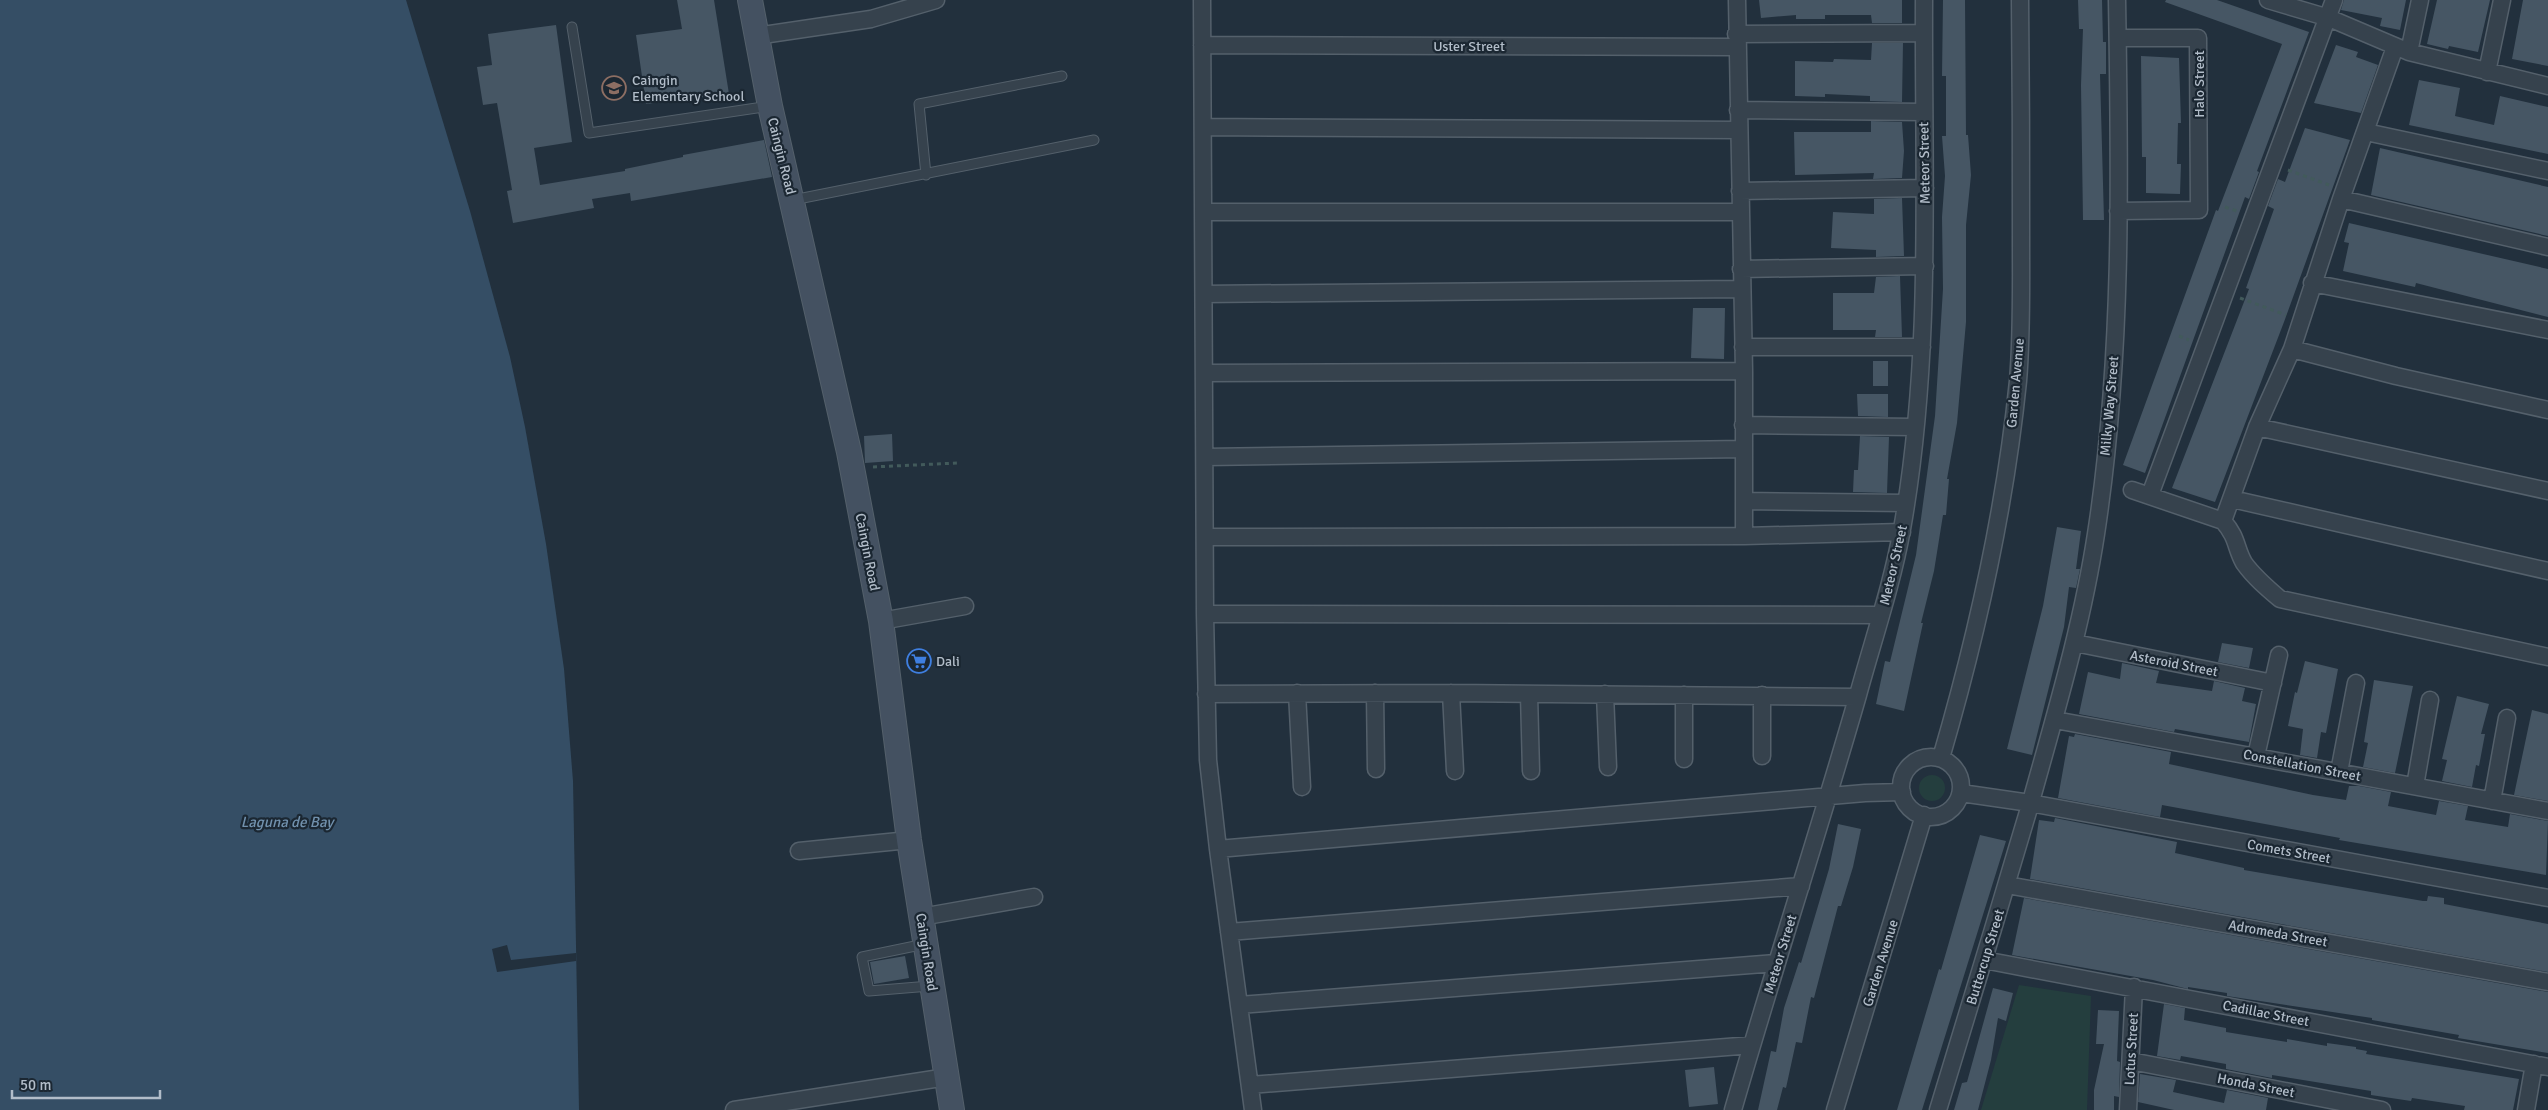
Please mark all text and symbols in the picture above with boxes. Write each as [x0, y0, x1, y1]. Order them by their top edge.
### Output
street label: Uster Street [1433, 38, 1505, 55]
street label: Halo Street [2191, 50, 2208, 118]
place label: Caingin Elementary School [632, 72, 745, 105]
school or university icon: Caingin Elementary School [601, 75, 627, 101]
street label: Caingin Road [764, 116, 799, 196]
street label: Meteor Street [1915, 122, 1934, 204]
street label: Garden Avenue [2003, 337, 2028, 429]
street label: Milky Way Street [2097, 355, 2122, 457]
street label: Caingin Road [852, 512, 883, 592]
street label: Meteor Street [1876, 523, 1911, 607]
street label: Asteroid Street [2128, 647, 2220, 680]
supermarket icon: Dali [906, 648, 932, 674]
place label: Dali [936, 653, 960, 670]
street label: Constellation Street [2242, 746, 2362, 785]
water label: Laguna de Bay [241, 813, 335, 831]
street label: Comets Street [2246, 836, 2332, 867]
street label: Buttercup Street [1963, 907, 2008, 1007]
street label: Caingin Road [912, 912, 941, 992]
street label: Meteor Street [1760, 912, 1801, 996]
street label: Adromeda Street [2227, 916, 2329, 951]
street label: Garden Avenue [1859, 918, 1902, 1009]
street label: Cadillac Street [2221, 997, 2311, 1030]
street label: Lotus Street [2121, 1012, 2142, 1086]
scale bar [12, 1068, 160, 1100]
street label: Honda Street [2216, 1070, 2296, 1101]
text: 50 m [20, 1076, 51, 1094]

